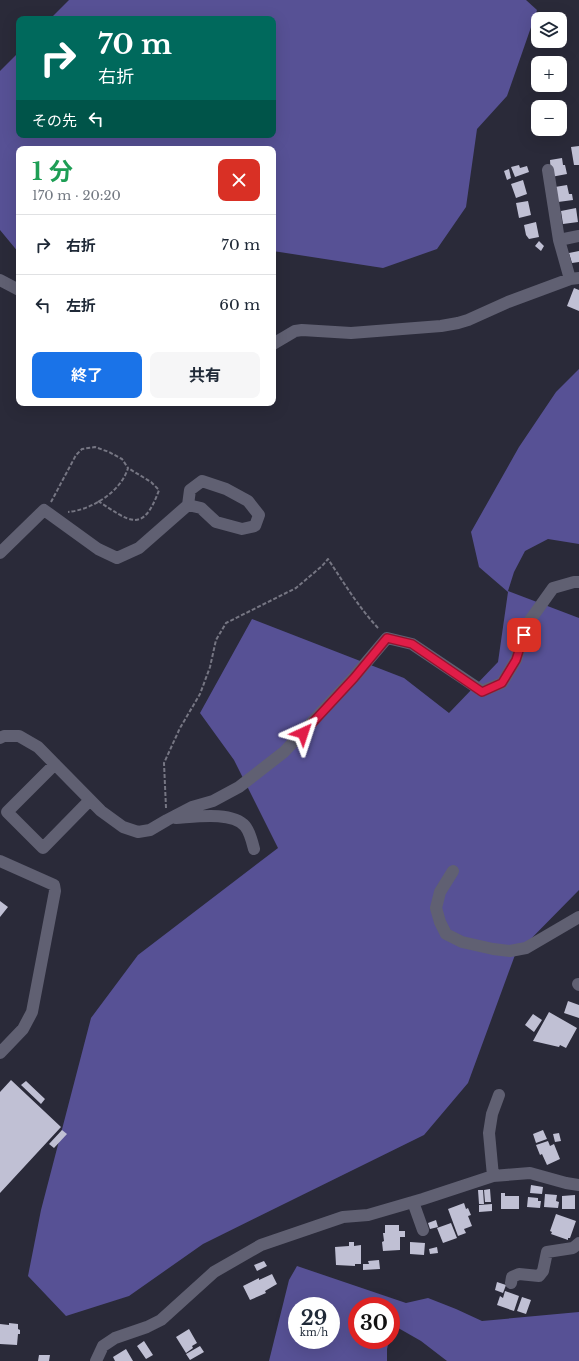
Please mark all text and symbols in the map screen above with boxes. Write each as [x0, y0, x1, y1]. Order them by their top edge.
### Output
map controls [531, 12, 567, 136]
button: layers [531, 12, 567, 48]
text: 70 m [98, 27, 172, 62]
icon: right [32, 32, 84, 84]
button: + [531, 56, 567, 92]
text: 右折 [98, 66, 134, 88]
button: − [531, 100, 567, 136]
icon: left [85, 108, 107, 130]
text: その先 [32, 111, 77, 130]
text: 1 分 [32, 157, 73, 186]
button: close [218, 159, 260, 201]
text: 170 m · 20:20 [32, 187, 121, 204]
icon: right [32, 234, 54, 256]
text: 70 m [221, 235, 260, 254]
text: 右折 [66, 236, 96, 255]
icon: left [32, 294, 54, 316]
text: 60 m [219, 295, 260, 314]
text: 左折 [66, 296, 96, 315]
button: 終了 [32, 352, 142, 398]
button: 共有 [150, 352, 260, 398]
pin [507, 618, 541, 652]
icon: arrive [513, 624, 535, 646]
position arrow [282, 712, 324, 754]
speed limit sign: 30 [348, 1297, 400, 1349]
text: 29 [301, 1306, 327, 1330]
text: km/h [300, 1326, 328, 1339]

